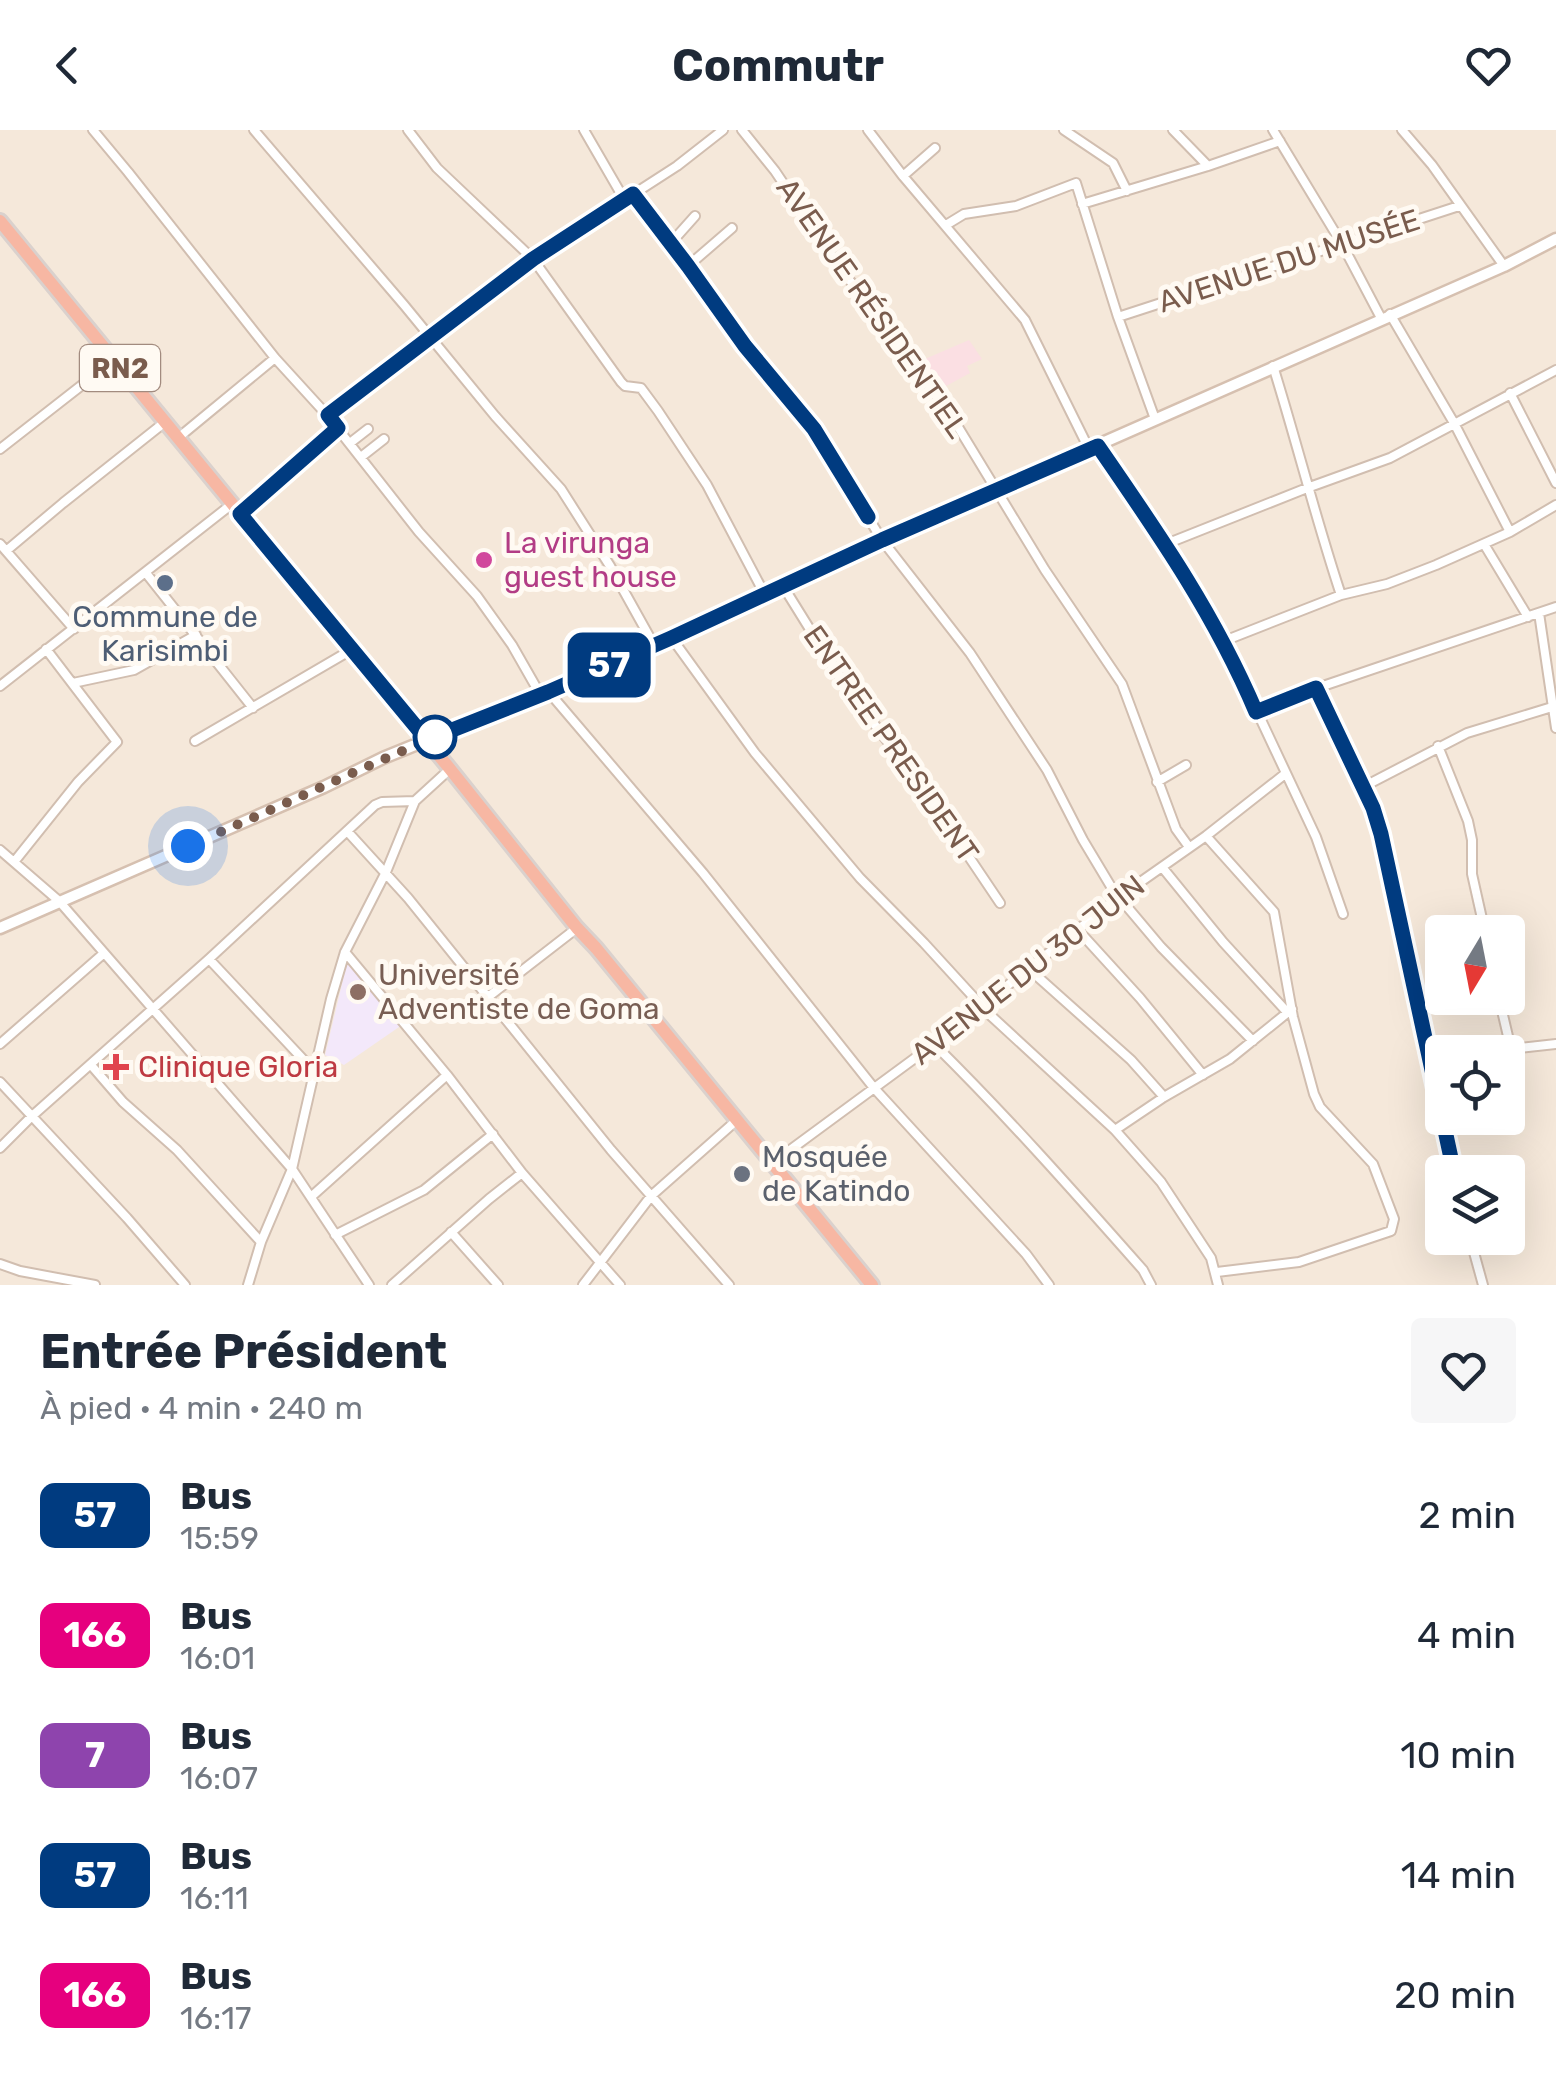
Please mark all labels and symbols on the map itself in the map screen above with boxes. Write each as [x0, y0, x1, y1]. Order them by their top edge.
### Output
street label: AVENUE RÉSIDENTIEL [769, 171, 975, 445]
street label: AVENUE DU MUSÉE [1154, 202, 1424, 320]
road number: RN2 [80, 345, 160, 391]
place label: La virunga guest house [504, 525, 677, 595]
marker: La virunga guest house [473, 549, 495, 571]
marker: Commune de Karisimbi [154, 572, 176, 594]
place label: Commune de Karisimbi [72, 599, 258, 669]
street label: ENTREE PRESIDENT [796, 619, 986, 869]
line badge: 57 [564, 632, 654, 698]
unlabelled marker [414, 716, 456, 758]
your location [163, 821, 213, 871]
street label: AVENUE DU 30 JUIN [904, 868, 1152, 1072]
north arrow [1425, 915, 1525, 1015]
place label: Université Adventiste de Goma [378, 957, 660, 1027]
marker: Université Adventiste de Goma [347, 981, 369, 1003]
place label: Clinique Gloria [138, 1049, 338, 1085]
marker: Clinique Gloria [103, 1054, 129, 1080]
place label: Mosquée de Katindo [762, 1139, 910, 1209]
marker: Mosquée de Katindo [731, 1163, 753, 1185]

